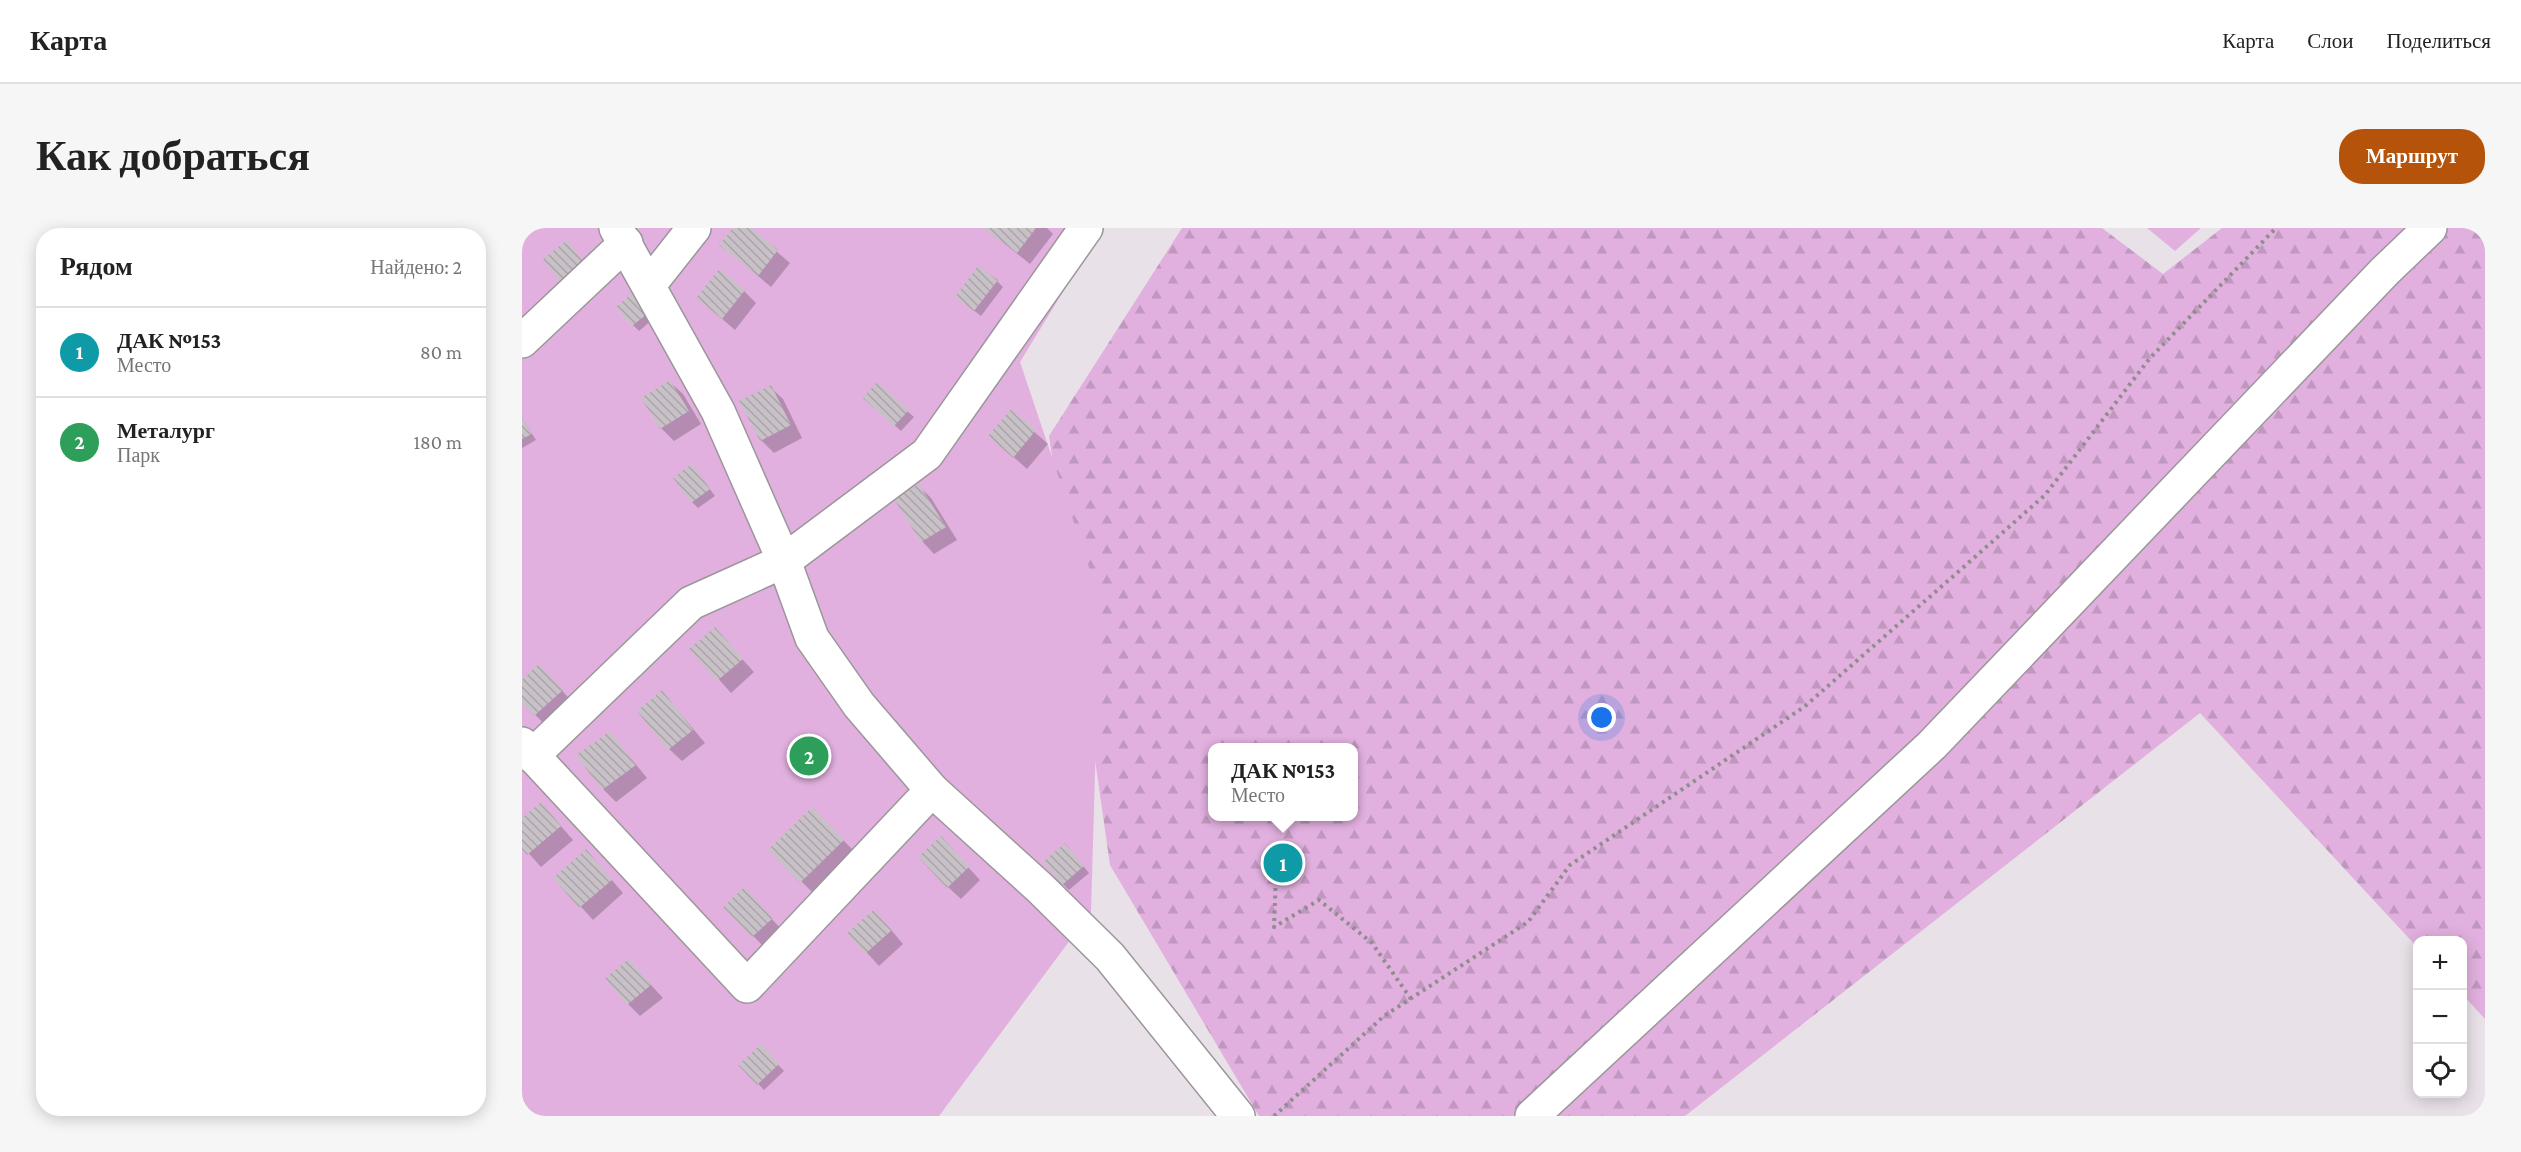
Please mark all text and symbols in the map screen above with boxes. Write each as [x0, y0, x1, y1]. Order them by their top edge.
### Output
text: Карта [30, 25, 107, 56]
text: Карта [2222, 29, 2274, 53]
text: Слои [2307, 29, 2353, 53]
text: Поделиться [2386, 29, 2491, 53]
button: Маршрут [2339, 129, 2485, 184]
text: Как добраться [36, 132, 310, 179]
text: Рядом [60, 252, 133, 281]
text: Найдено: 2 [370, 256, 462, 278]
text: ДАК №153 [117, 328, 221, 353]
text: 1 [76, 341, 83, 363]
text: 80 m [420, 341, 462, 363]
text: Место [117, 354, 171, 376]
text: Металург [117, 418, 215, 443]
text: 2 [74, 431, 85, 453]
text: 180 m [413, 431, 462, 453]
text: Парк [117, 444, 160, 466]
your location [1587, 703, 1616, 732]
pin: 2 [790, 734, 828, 778]
popup [1208, 743, 1358, 821]
text: ДАК №153 [1231, 758, 1335, 783]
text: Место [1231, 784, 1285, 806]
pin: 1 [1264, 840, 1302, 886]
map controls [2413, 936, 2467, 1098]
button: + [2413, 936, 2467, 990]
button: − [2413, 990, 2467, 1044]
button: locate [2413, 1044, 2467, 1098]

